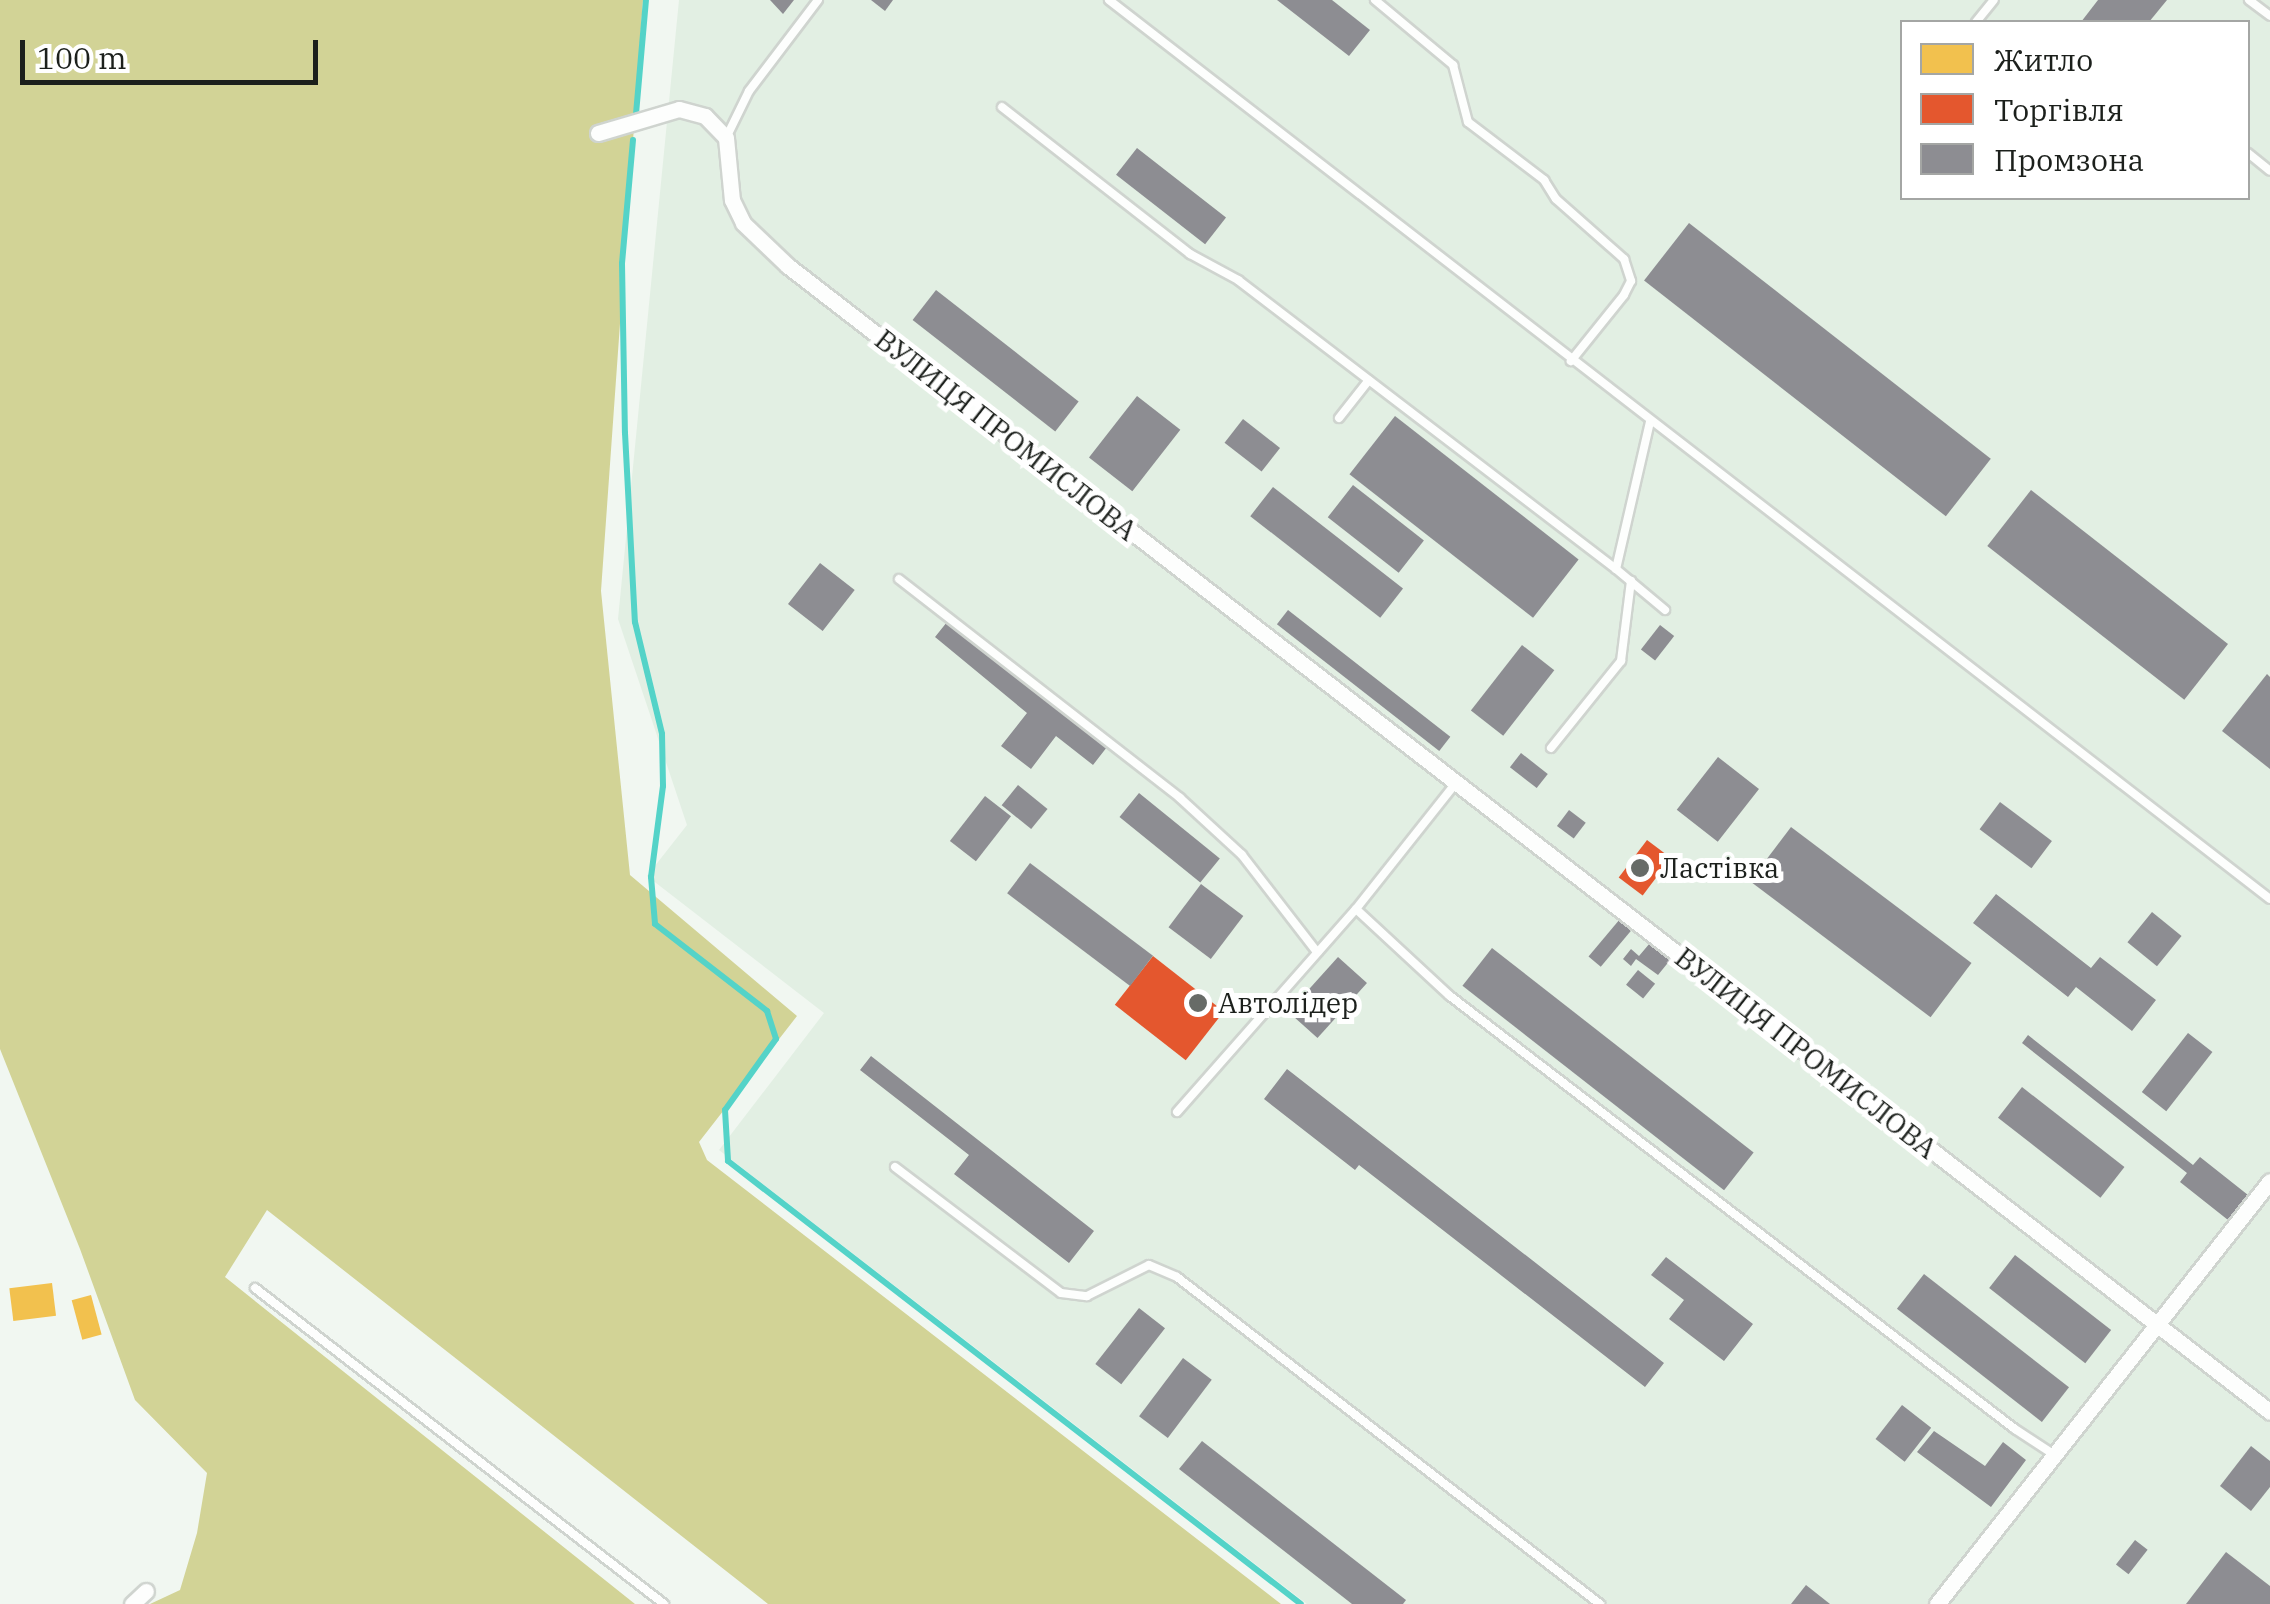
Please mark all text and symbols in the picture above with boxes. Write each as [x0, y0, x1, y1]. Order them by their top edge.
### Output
scale bar [25, 20, 322, 82]
legend [1900, 20, 2250, 200]
text: 100 m [37, 38, 127, 77]
text: Житло [1994, 40, 2093, 79]
text: Торгівля [1994, 90, 2124, 129]
text: Промзона [1994, 140, 2144, 179]
street label: ВУЛИЦЯ ПРОМИСЛОВА [868, 322, 1144, 548]
place label: Ластівка [1660, 851, 1779, 885]
marker: Ластівка [1629, 857, 1651, 879]
street label: ВУЛИЦЯ ПРОМИСЛОВА [1668, 940, 1944, 1166]
place label: Автолідер [1218, 986, 1358, 1020]
marker: Автолідер [1187, 992, 1209, 1014]

